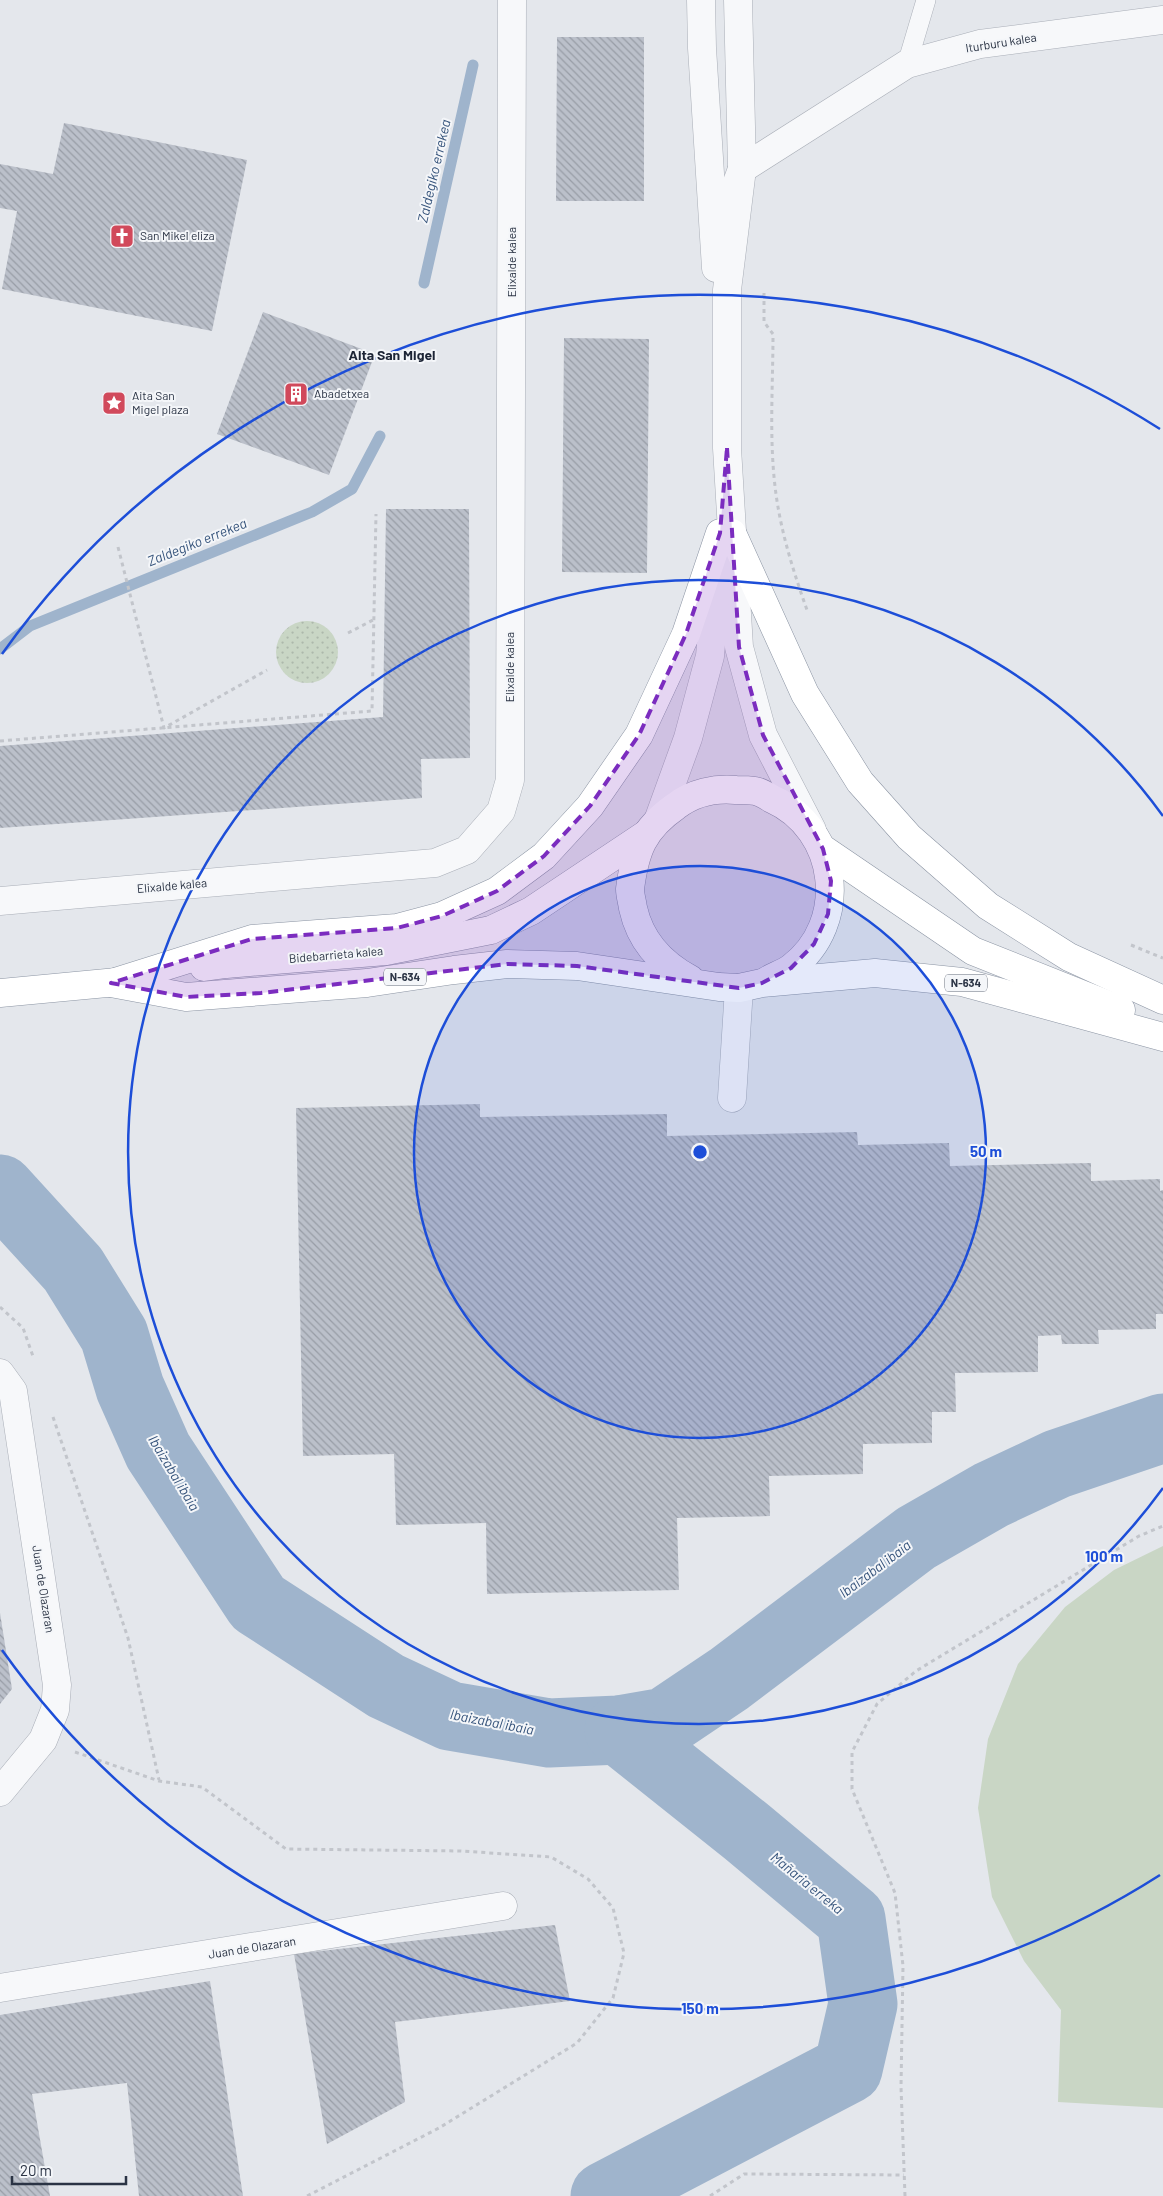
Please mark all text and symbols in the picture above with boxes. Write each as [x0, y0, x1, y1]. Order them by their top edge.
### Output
street label: Iturburu kalea [964, 29, 1037, 55]
water label: Zaldegiko errekea [413, 118, 454, 224]
church icon: San Mikel eliza [109, 223, 135, 249]
street label: Elixalde kalea [504, 227, 518, 297]
place label: San Mikel eliza [140, 228, 215, 242]
district label: Aita San Migel [349, 346, 436, 363]
building icon: Abadetxea [283, 381, 309, 407]
place label: Abadetxea [314, 386, 369, 400]
place label: Aita San Migel plaza [132, 388, 189, 416]
place icon: Aita San Migel plaza [101, 390, 127, 416]
water label: Zaldegiko errekea [145, 514, 249, 569]
street label: Elixalde kalea [502, 632, 516, 702]
street label: Elixalde kalea [136, 875, 208, 895]
street label: Bidebarrieta kalea [288, 943, 384, 965]
road number: N-634 [384, 969, 426, 986]
road number: N-634 [945, 974, 987, 991]
text: 50 m [970, 1142, 1002, 1160]
centre of rings [691, 1143, 709, 1161]
water label: Ibaizabal ibaia [145, 1432, 204, 1514]
water label: Ibaizabal ibaia [836, 1536, 914, 1601]
street label: Juan de Olazaran [30, 1544, 58, 1634]
text: 100 m [1085, 1547, 1123, 1565]
water label: Ibaizabal ibaia [449, 1705, 535, 1738]
water label: Mañaria erreka [767, 1848, 847, 1917]
street label: Juan de Olazaran [207, 1933, 297, 1961]
text: 150 m [681, 1999, 719, 2017]
scale bar [12, 2154, 126, 2186]
text: 20 m [20, 2161, 52, 2179]

